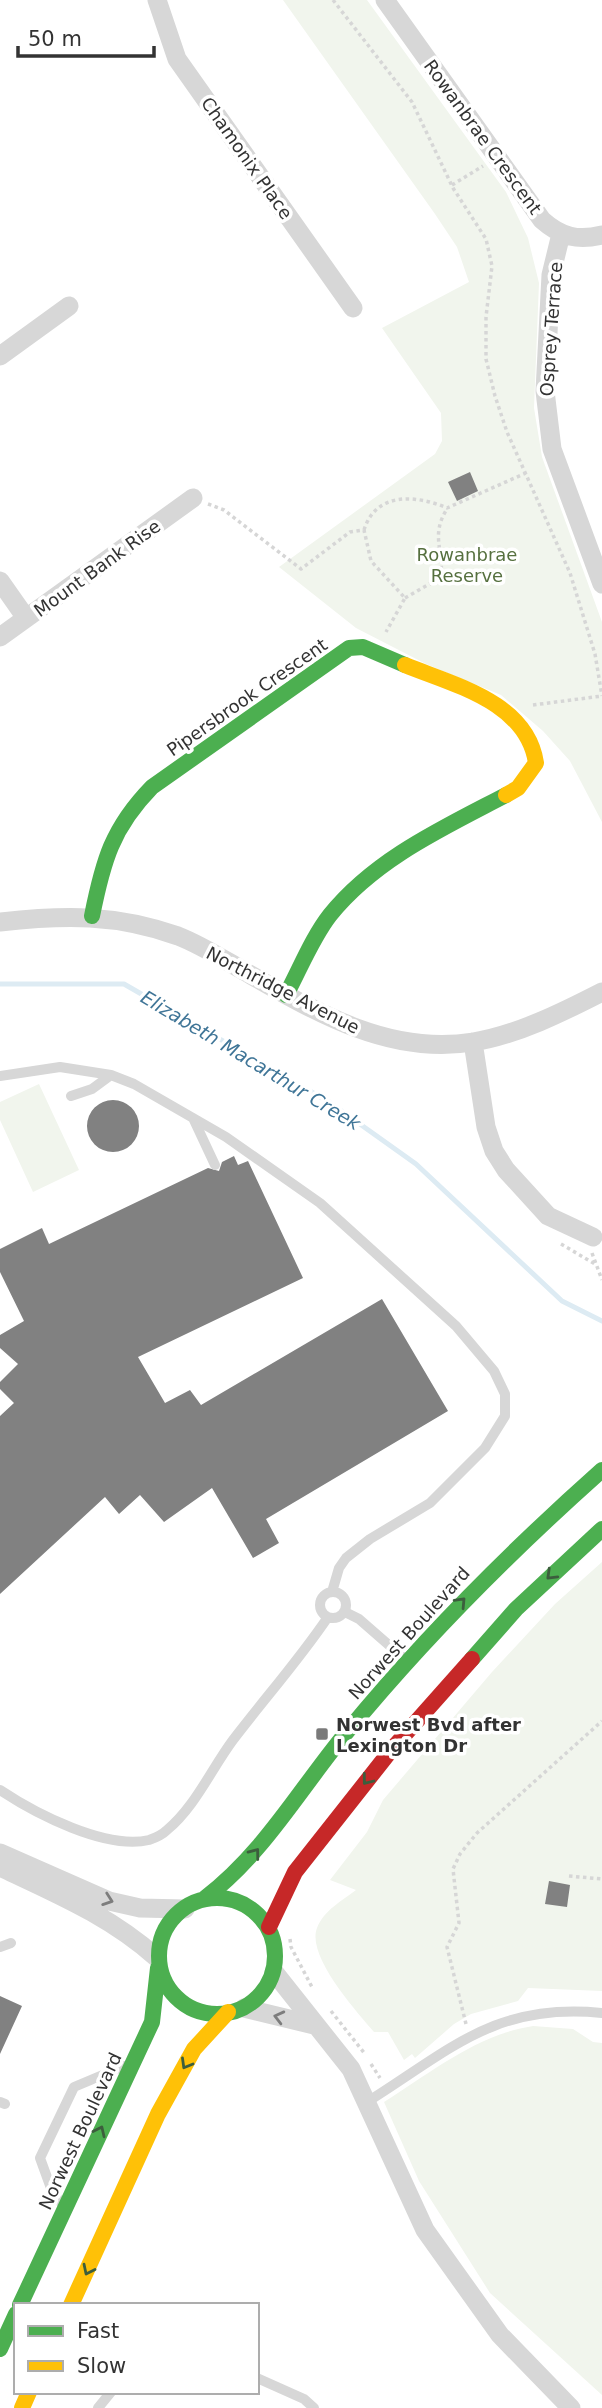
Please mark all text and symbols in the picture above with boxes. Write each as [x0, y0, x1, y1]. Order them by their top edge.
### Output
scale bar [18, 14, 154, 58]
text: 50 m [28, 27, 82, 51]
street label: Rowanbrae Crescent [420, 56, 546, 218]
street label: Chamonix Place [197, 93, 297, 223]
street label: Osprey Terrace [536, 261, 566, 397]
street label: Mount Bank Rise [30, 515, 164, 621]
park label: Rowanbrae Reserve [417, 544, 517, 586]
street label: Pipersbrook Crescent [163, 634, 331, 760]
street label: Northridge Avenue [203, 942, 363, 1038]
water label: Elizabeth Macarthur Creek [137, 986, 366, 1135]
street label: Norwest Boulevard [344, 1562, 474, 1704]
one-way arrow [547, 1566, 560, 1579]
one-way arrow [453, 1597, 466, 1610]
place label: Norwest Bvd after Lexington Dr [336, 1714, 521, 1756]
marker: Norwest Bvd after Lexington Dr [314, 1726, 330, 1742]
one-way arrow [362, 1773, 375, 1785]
one-way arrow [247, 1848, 259, 1861]
one-way arrow [101, 1892, 113, 1906]
one-way arrow [273, 2011, 285, 2025]
street label: Norwest Boulevard [34, 2049, 126, 2213]
one-way arrow [181, 2057, 194, 2070]
one-way arrow [92, 2126, 106, 2138]
one-way arrow [82, 2263, 96, 2275]
legend [14, 2303, 259, 2394]
text: Fast [77, 2319, 119, 2343]
text: Slow [77, 2354, 126, 2378]

